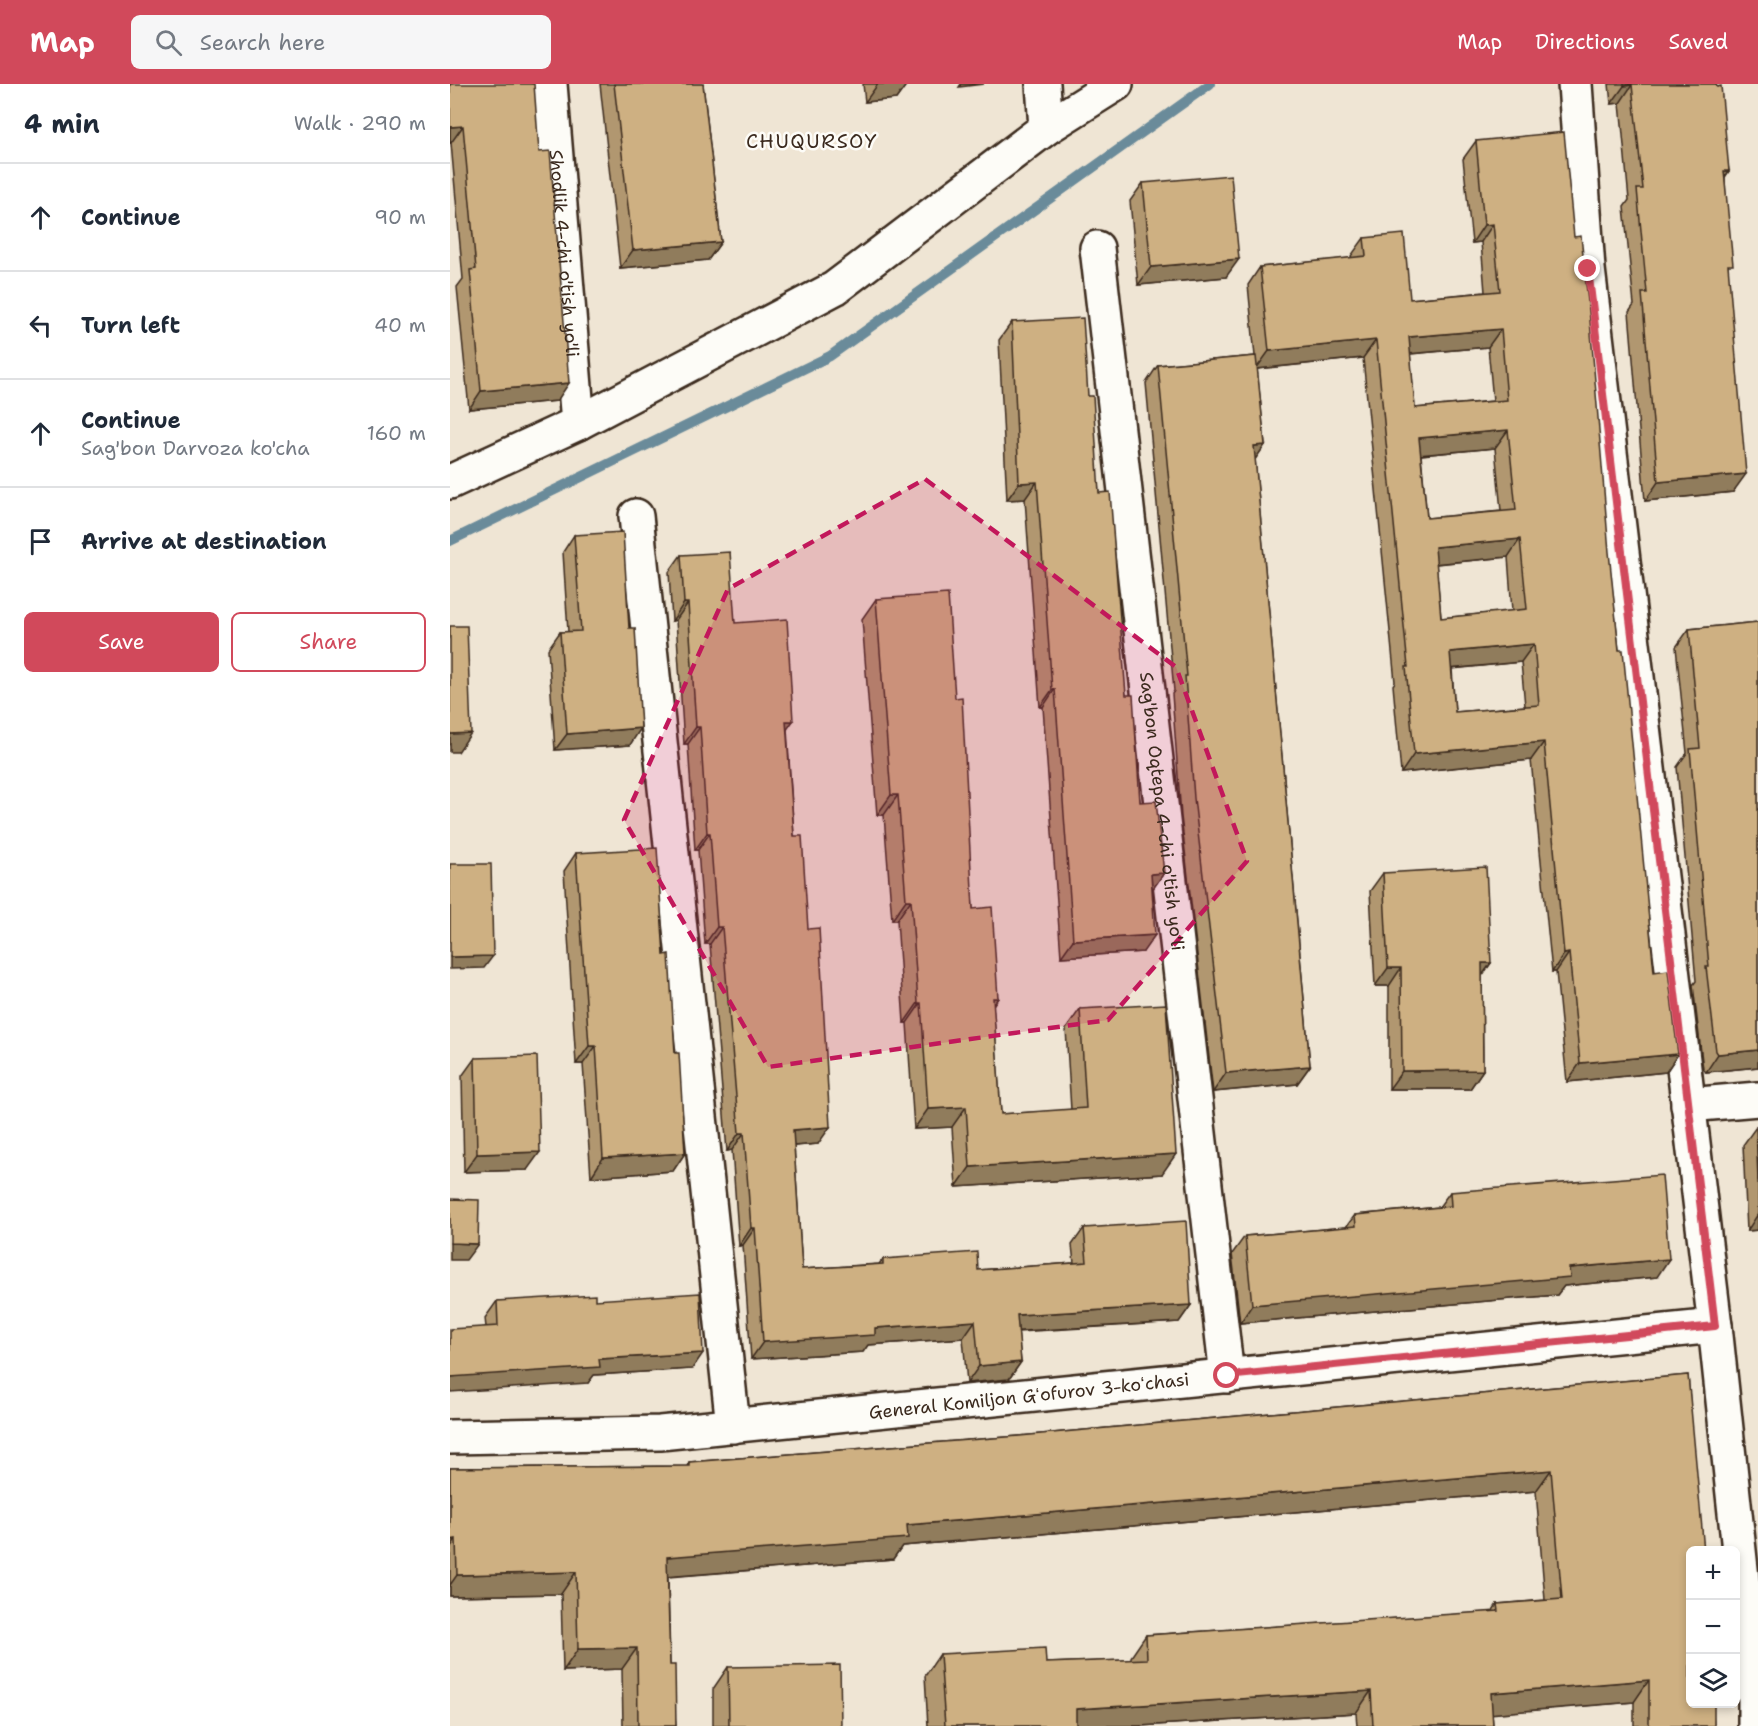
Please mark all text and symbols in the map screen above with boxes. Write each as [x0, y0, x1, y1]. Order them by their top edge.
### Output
search box [131, 15, 551, 69]
text: Map [30, 23, 95, 61]
icon: search [152, 26, 185, 59]
text: Search here [200, 28, 325, 57]
text: Map [1457, 28, 1502, 56]
text: Directions [1535, 28, 1635, 56]
text: Saved [1668, 28, 1728, 56]
text: 4 min [24, 106, 100, 141]
text: Walk · 290 m [294, 110, 426, 136]
district label: CHUQURSOY [746, 128, 878, 154]
street label: Shodlik 4-chi o'tish yo'li [543, 149, 585, 358]
icon: ahead [24, 201, 57, 234]
text: Continue [81, 203, 181, 232]
text: 90 m [374, 204, 426, 230]
route end [1574, 255, 1600, 281]
icon: left [24, 309, 57, 342]
text: Turn left [81, 311, 180, 340]
text: 40 m [374, 312, 426, 338]
text: Continue [81, 406, 181, 435]
icon: ahead [24, 417, 57, 450]
text: 160 m [367, 420, 426, 446]
text: Sag'bon Darvoza ko'cha [81, 435, 310, 461]
icon: arrive [24, 525, 57, 558]
text: Arrive at destination [81, 527, 327, 556]
button: Save [24, 612, 219, 672]
button: Share [231, 612, 426, 672]
street label: Sag'bon Oqtepa 4-chi o'tish yo'li [1134, 671, 1190, 952]
route start [1213, 1362, 1239, 1388]
street label: General Komiljon Gʻofurov 3-koʻchasi [868, 1367, 1190, 1425]
map controls [1686, 1546, 1740, 1708]
button: + [1686, 1546, 1740, 1600]
button: − [1686, 1600, 1740, 1654]
button: layers [1686, 1654, 1740, 1708]

